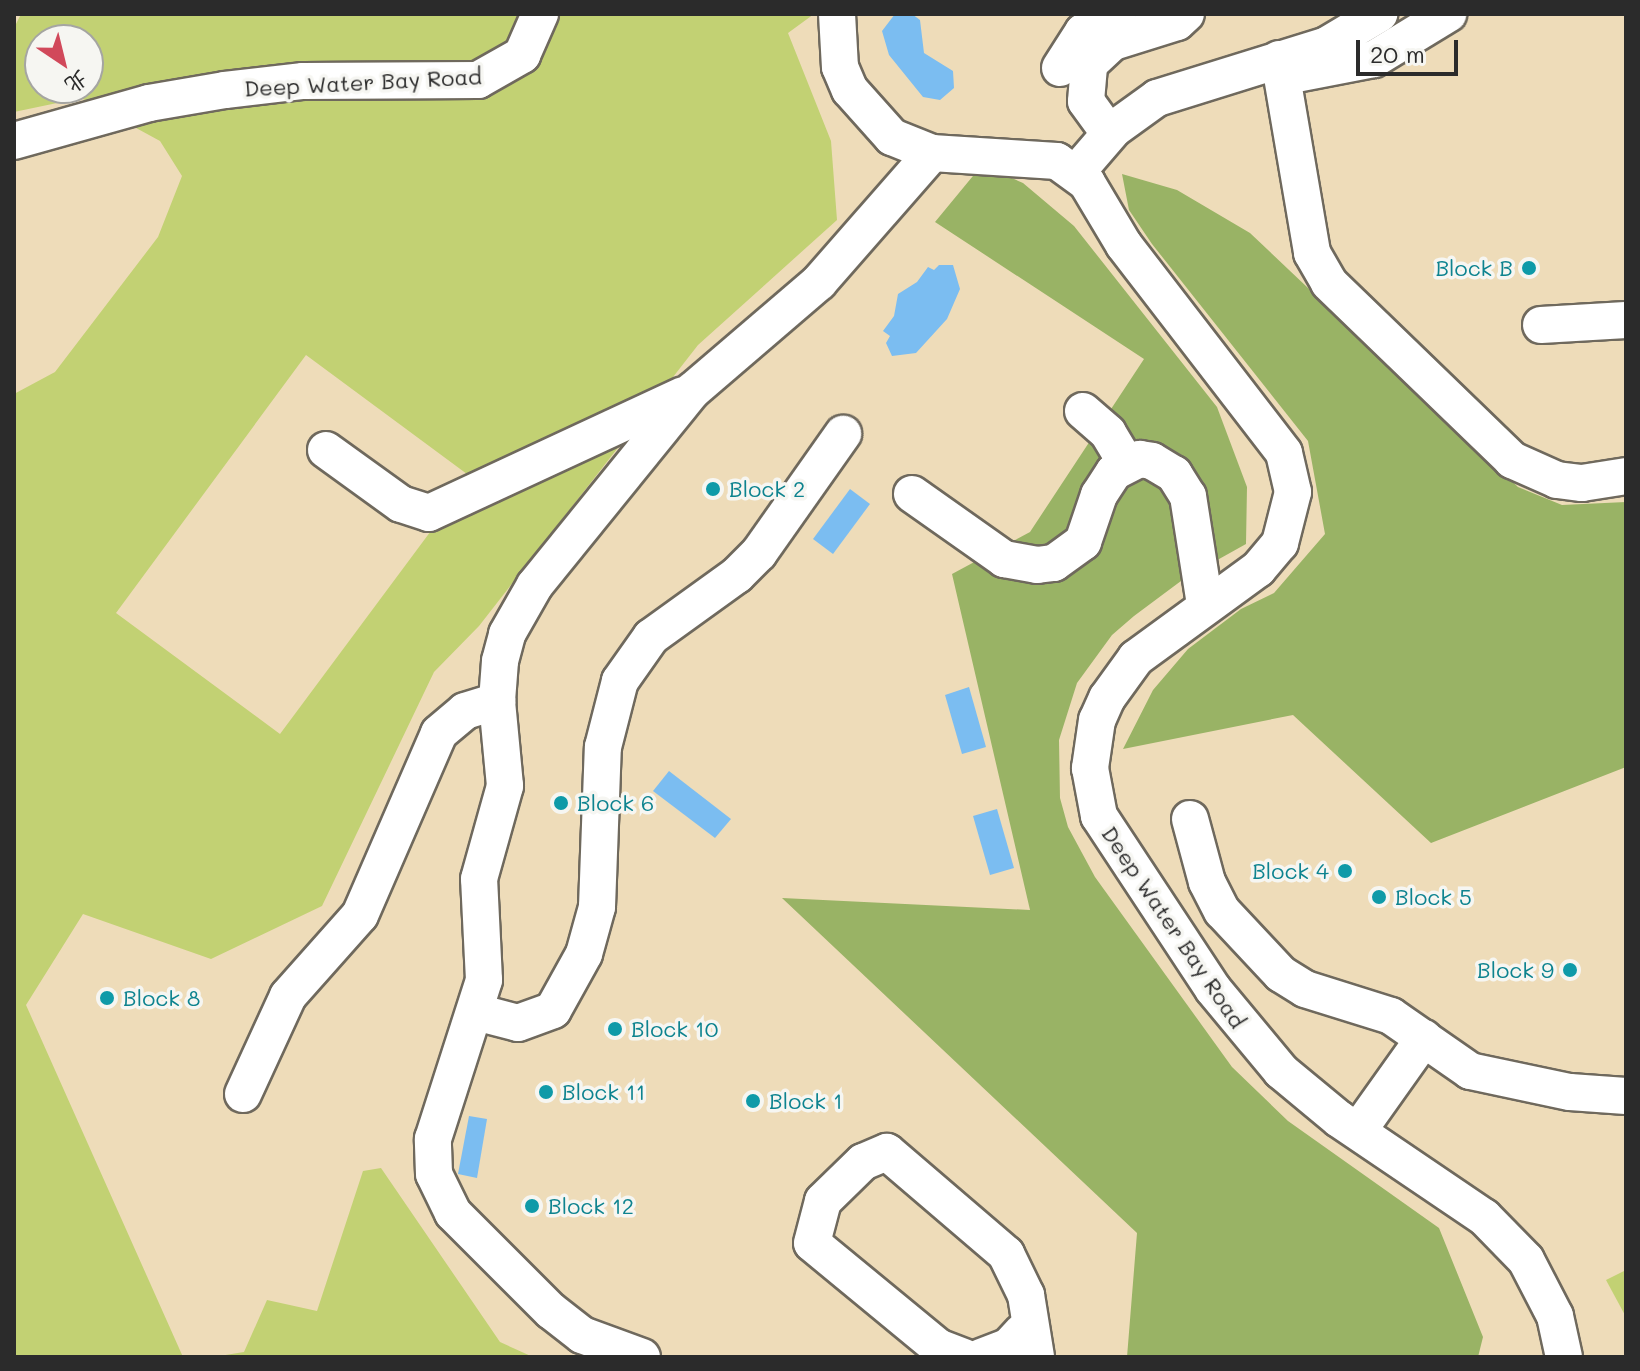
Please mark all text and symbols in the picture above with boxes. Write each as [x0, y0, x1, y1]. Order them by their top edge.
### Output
north arrow [24, 24, 104, 104]
scale bar [1360, 24, 1462, 74]
text: 20 m [1370, 38, 1425, 69]
street label: Deep Water Bay Road [243, 63, 483, 101]
text: 北 [60, 64, 94, 101]
place label: Block B [1435, 255, 1513, 281]
marker: Block B [1520, 259, 1538, 277]
place label: Block 2 [729, 476, 805, 502]
marker: Block 2 [704, 480, 722, 498]
place label: Block 6 [577, 790, 654, 816]
marker: Block 6 [552, 794, 570, 812]
street label: Deep Water Bay Road [1096, 821, 1252, 1033]
place label: Block 4 [1252, 858, 1329, 884]
marker: Block 4 [1336, 862, 1354, 880]
place label: Block 5 [1395, 884, 1472, 910]
marker: Block 5 [1370, 888, 1388, 906]
place label: Block 9 [1477, 957, 1554, 983]
marker: Block 9 [1561, 961, 1579, 979]
place label: Block 8 [123, 985, 200, 1011]
marker: Block 8 [98, 989, 116, 1007]
place label: Block 10 [631, 1016, 718, 1042]
marker: Block 10 [606, 1020, 624, 1038]
place label: Block 11 [562, 1079, 646, 1105]
marker: Block 11 [537, 1083, 555, 1101]
place label: Block 1 [769, 1088, 843, 1114]
marker: Block 1 [744, 1092, 762, 1110]
place label: Block 12 [548, 1193, 634, 1219]
marker: Block 12 [523, 1197, 541, 1215]

